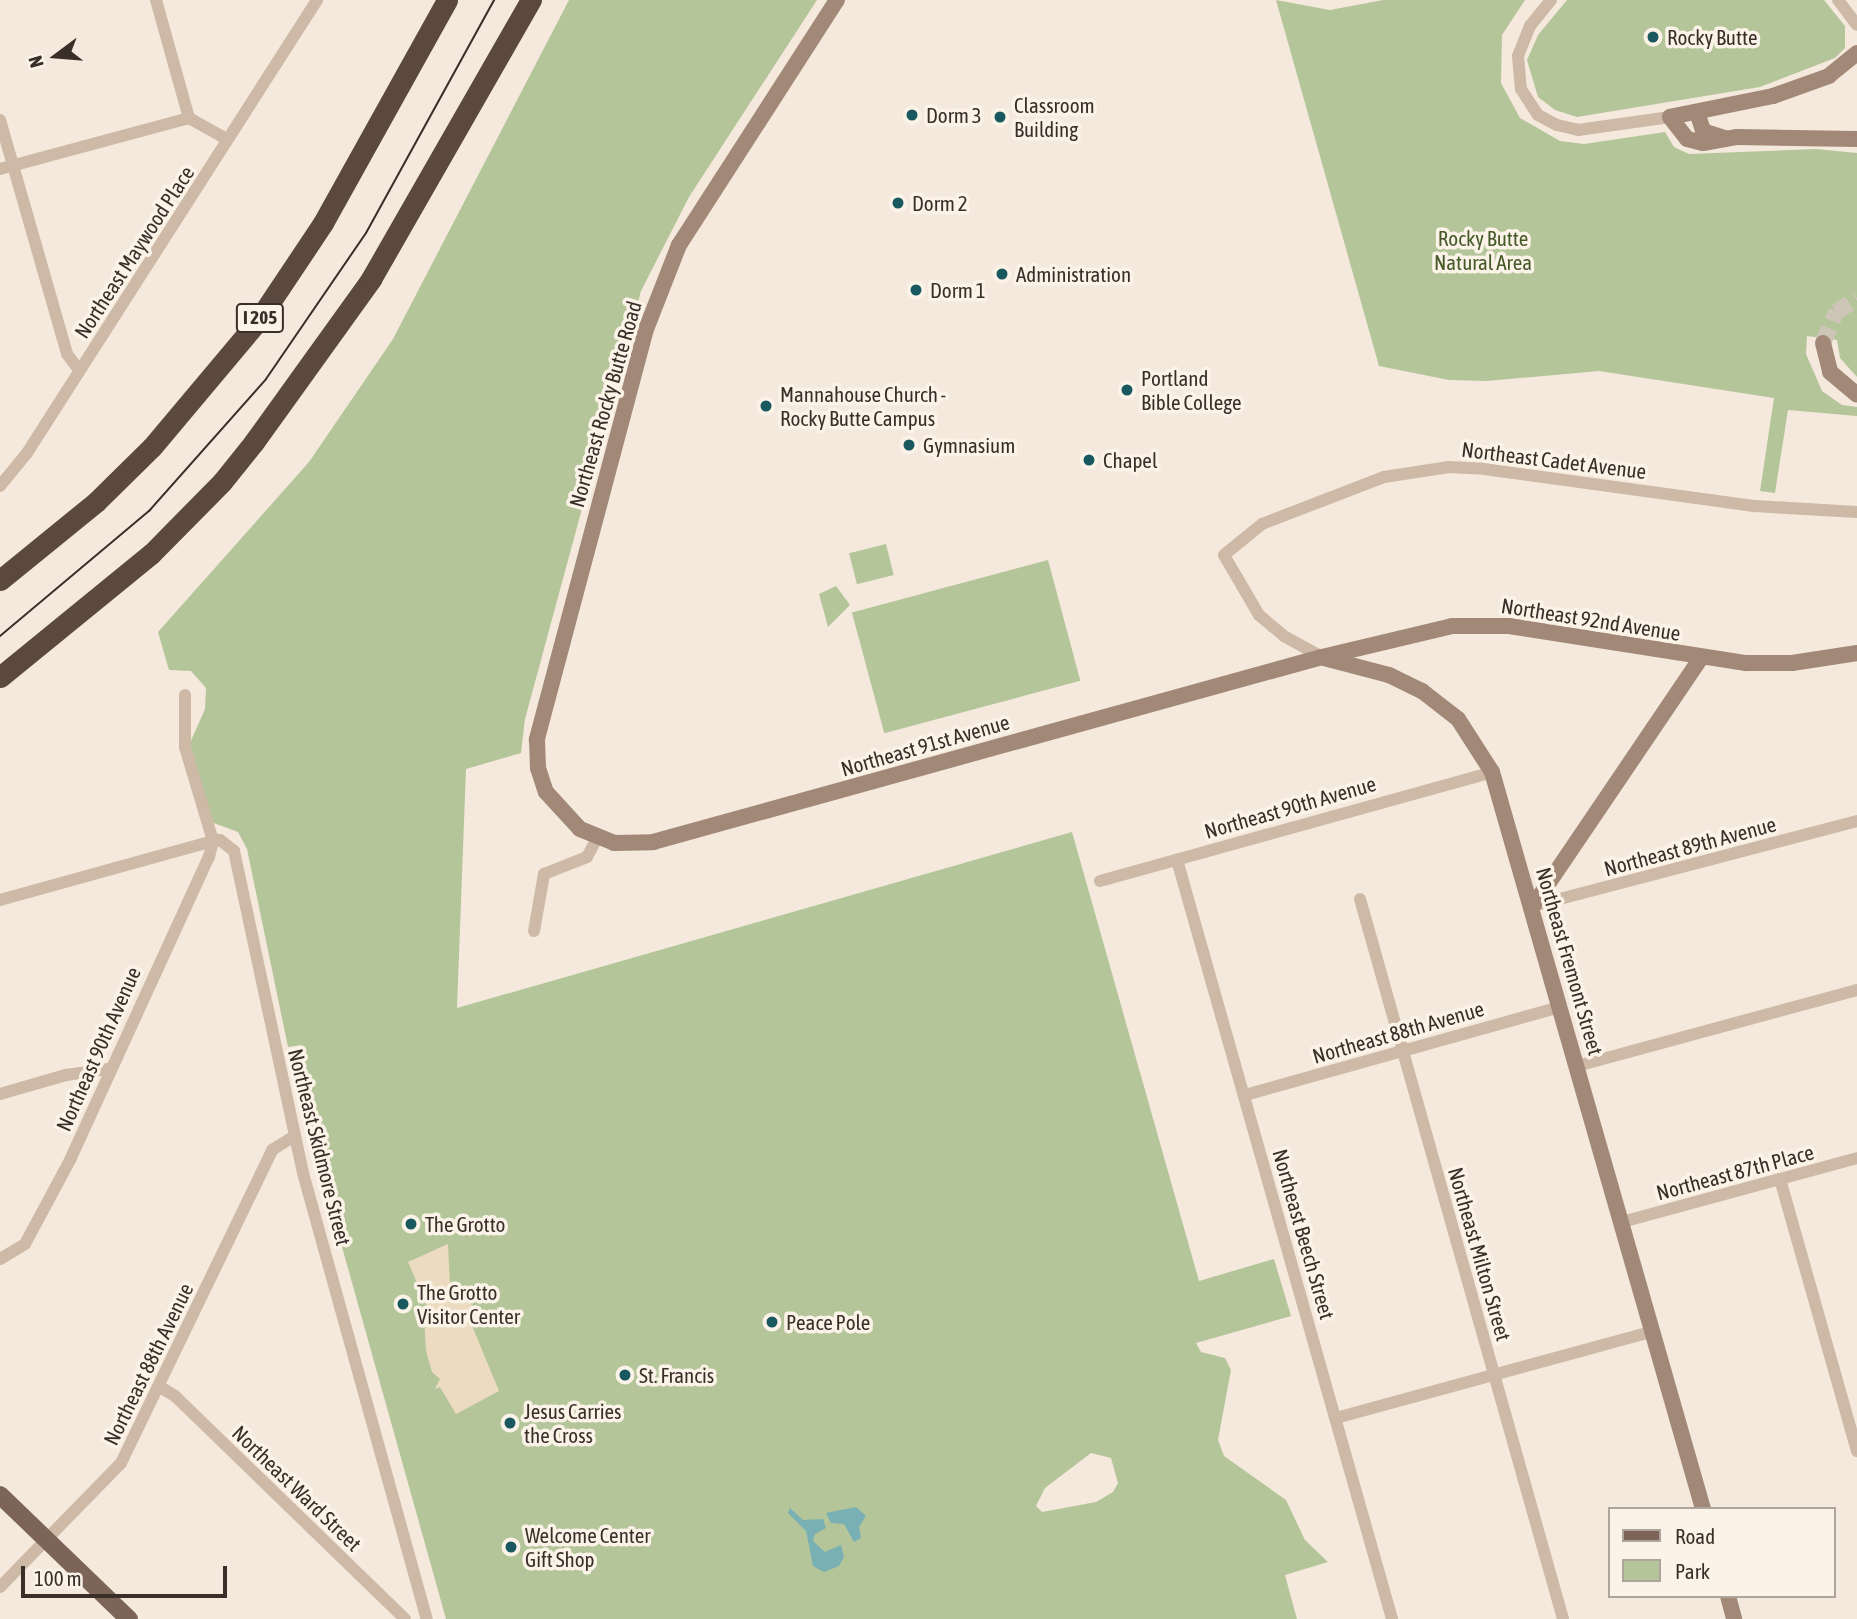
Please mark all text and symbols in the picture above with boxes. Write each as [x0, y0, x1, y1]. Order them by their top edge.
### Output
north arrow [21, 21, 91, 91]
place label: Rocky Butte [1667, 24, 1757, 50]
marker: Rocky Butte [1645, 29, 1661, 45]
text: N [24, 53, 48, 70]
place label: Classroom Building [1014, 92, 1095, 142]
place label: Dorm 3 [926, 102, 982, 128]
marker: Dorm 3 [904, 107, 920, 123]
marker: Classroom Building [992, 109, 1008, 125]
street label: Northeast Maywood Place [69, 161, 199, 343]
place label: Dorm 2 [912, 190, 968, 216]
marker: Dorm 2 [890, 195, 906, 211]
park label: Rocky Butte Natural Area [1434, 225, 1532, 275]
place label: Administration [1016, 261, 1131, 287]
marker: Administration [994, 266, 1010, 282]
place label: Dorm 1 [930, 277, 986, 303]
marker: Dorm 1 [908, 282, 924, 298]
street label: Northeast Rocky Butte Road [563, 298, 647, 510]
road number: I 205 [236, 302, 284, 334]
place label: Portland Bible College [1141, 365, 1241, 415]
place label: Mannahouse Church - Rocky Butte Campus [780, 381, 946, 431]
marker: Portland Bible College [1119, 382, 1135, 398]
marker: Mannahouse Church - Rocky Butte Campus [758, 398, 774, 414]
place label: Gymnasium [923, 432, 1015, 458]
street label: Northeast Cadet Avenue [1460, 436, 1648, 484]
marker: Gymnasium [901, 437, 917, 453]
place label: Chapel [1103, 447, 1157, 473]
marker: Chapel [1081, 452, 1097, 468]
street label: Northeast 92nd Avenue [1500, 592, 1682, 646]
street label: Northeast 91st Avenue [838, 709, 1012, 781]
street label: Northeast 90th Avenue [1201, 770, 1379, 844]
street label: Northeast 89th Avenue [1601, 811, 1779, 881]
street label: Northeast Fremont Street [1531, 864, 1609, 1058]
street label: Northeast 90th Avenue [50, 963, 146, 1135]
street label: Northeast 88th Avenue [1309, 995, 1487, 1069]
street label: Northeast Skidmore Street [283, 1046, 357, 1248]
street label: Northeast 87th Place [1654, 1139, 1816, 1205]
street label: Northeast Beech Street [1268, 1146, 1340, 1322]
street label: Northeast Milton Street [1443, 1164, 1517, 1344]
place label: The Grotto [425, 1211, 505, 1237]
marker: The Grotto [403, 1216, 419, 1232]
street label: Northeast 88th Avenue [98, 1279, 198, 1449]
place label: The Grotto Visitor Center [417, 1279, 520, 1329]
marker: The Grotto Visitor Center [395, 1296, 411, 1312]
place label: Peace Pole [786, 1309, 870, 1335]
marker: Peace Pole [764, 1314, 780, 1330]
place label: St. Francis [639, 1362, 714, 1388]
marker: St. Francis [617, 1367, 633, 1383]
place label: Jesus Carries the Cross [524, 1398, 621, 1448]
marker: Jesus Carries the Cross [502, 1415, 518, 1431]
street label: Northeast Ward Street [227, 1420, 367, 1556]
legend [1608, 1507, 1836, 1598]
place label: Welcome Center Gift Shop [525, 1522, 650, 1572]
text: Road [1675, 1524, 1715, 1548]
marker: Welcome Center Gift Shop [503, 1539, 519, 1555]
scale bar [24, 1552, 231, 1596]
text: Park [1675, 1559, 1710, 1583]
text: 100 m [34, 1566, 82, 1590]

